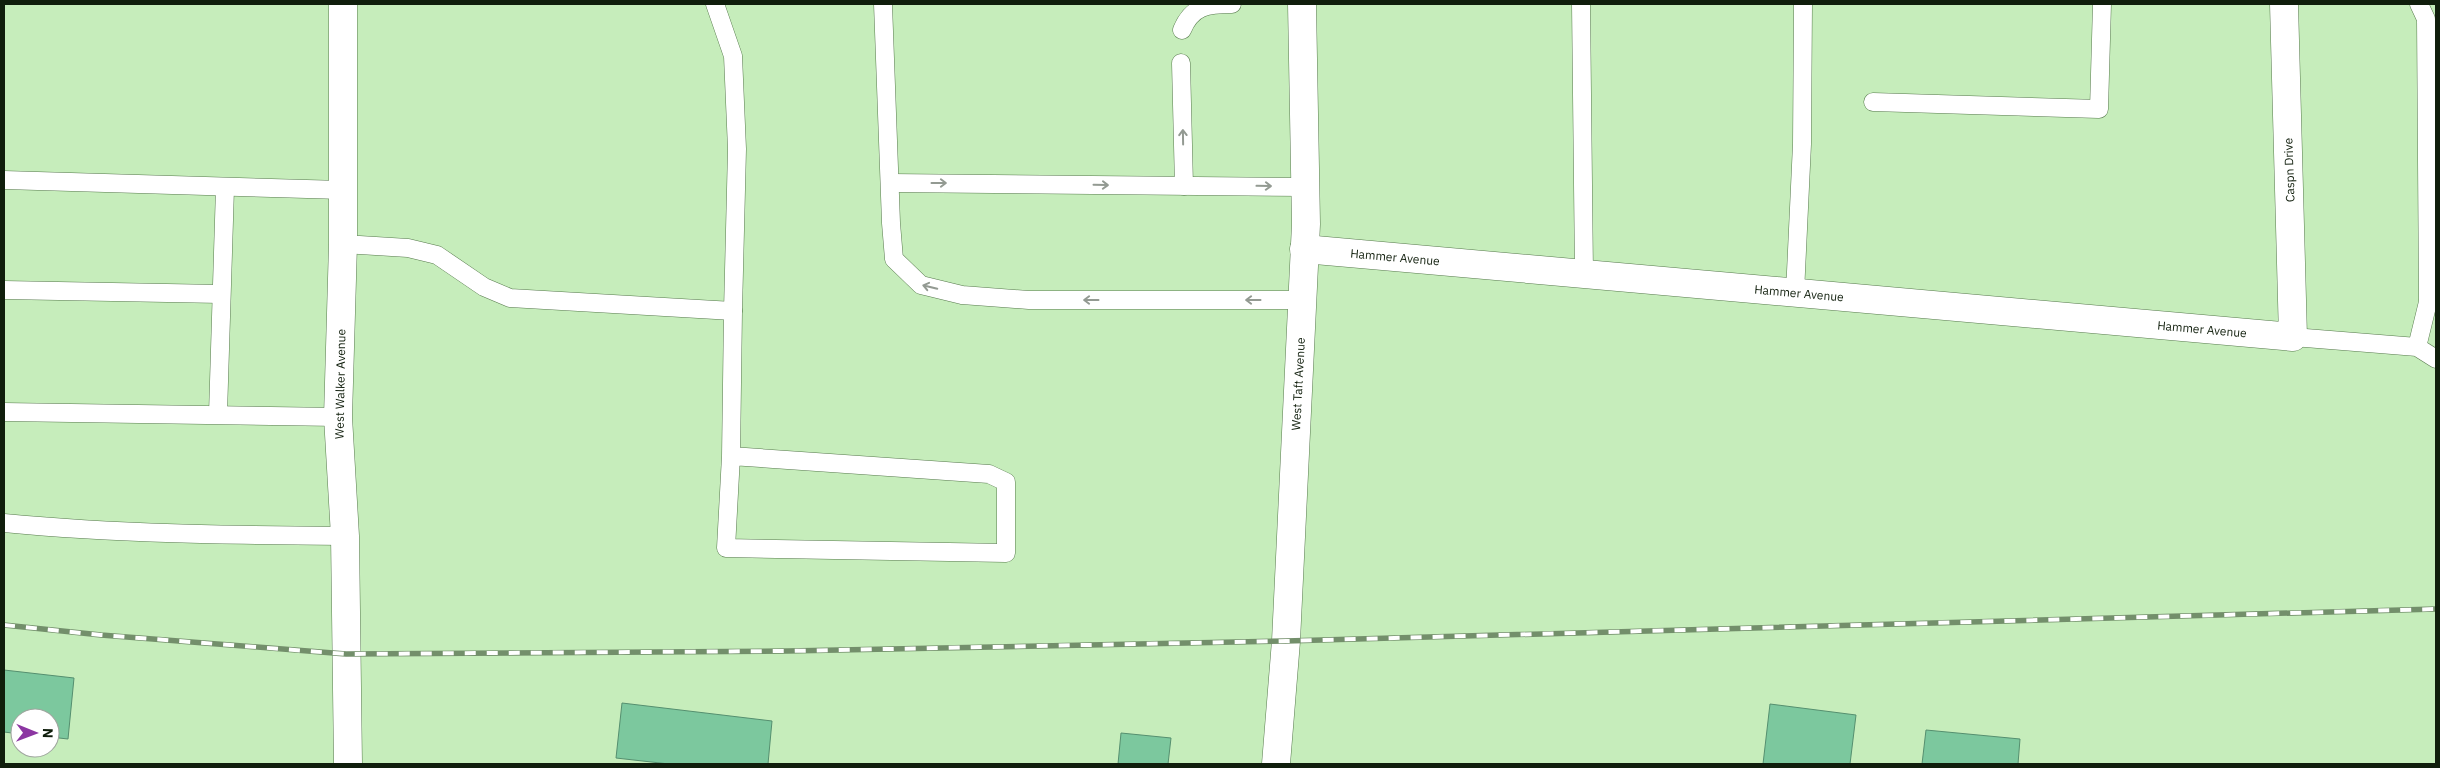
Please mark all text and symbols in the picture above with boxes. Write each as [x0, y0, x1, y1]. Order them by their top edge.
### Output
one-way arrow [1178, 129, 1188, 146]
street label: Caspn Drive [2280, 137, 2298, 202]
one-way arrow [930, 178, 947, 188]
one-way arrow [1093, 180, 1109, 190]
one-way arrow [1256, 181, 1272, 191]
street label: Hammer Avenue [1350, 246, 1441, 268]
one-way arrow [922, 282, 938, 291]
street label: Hammer Avenue [1754, 282, 1845, 304]
one-way arrow [1083, 295, 1100, 305]
one-way arrow [1246, 295, 1262, 305]
street label: Hammer Avenue [2157, 318, 2248, 340]
street label: West Walker Avenue [332, 328, 348, 439]
street label: West Taft Avenue [1288, 337, 1308, 431]
north arrow [10, 708, 60, 758]
text: N [39, 728, 57, 738]

